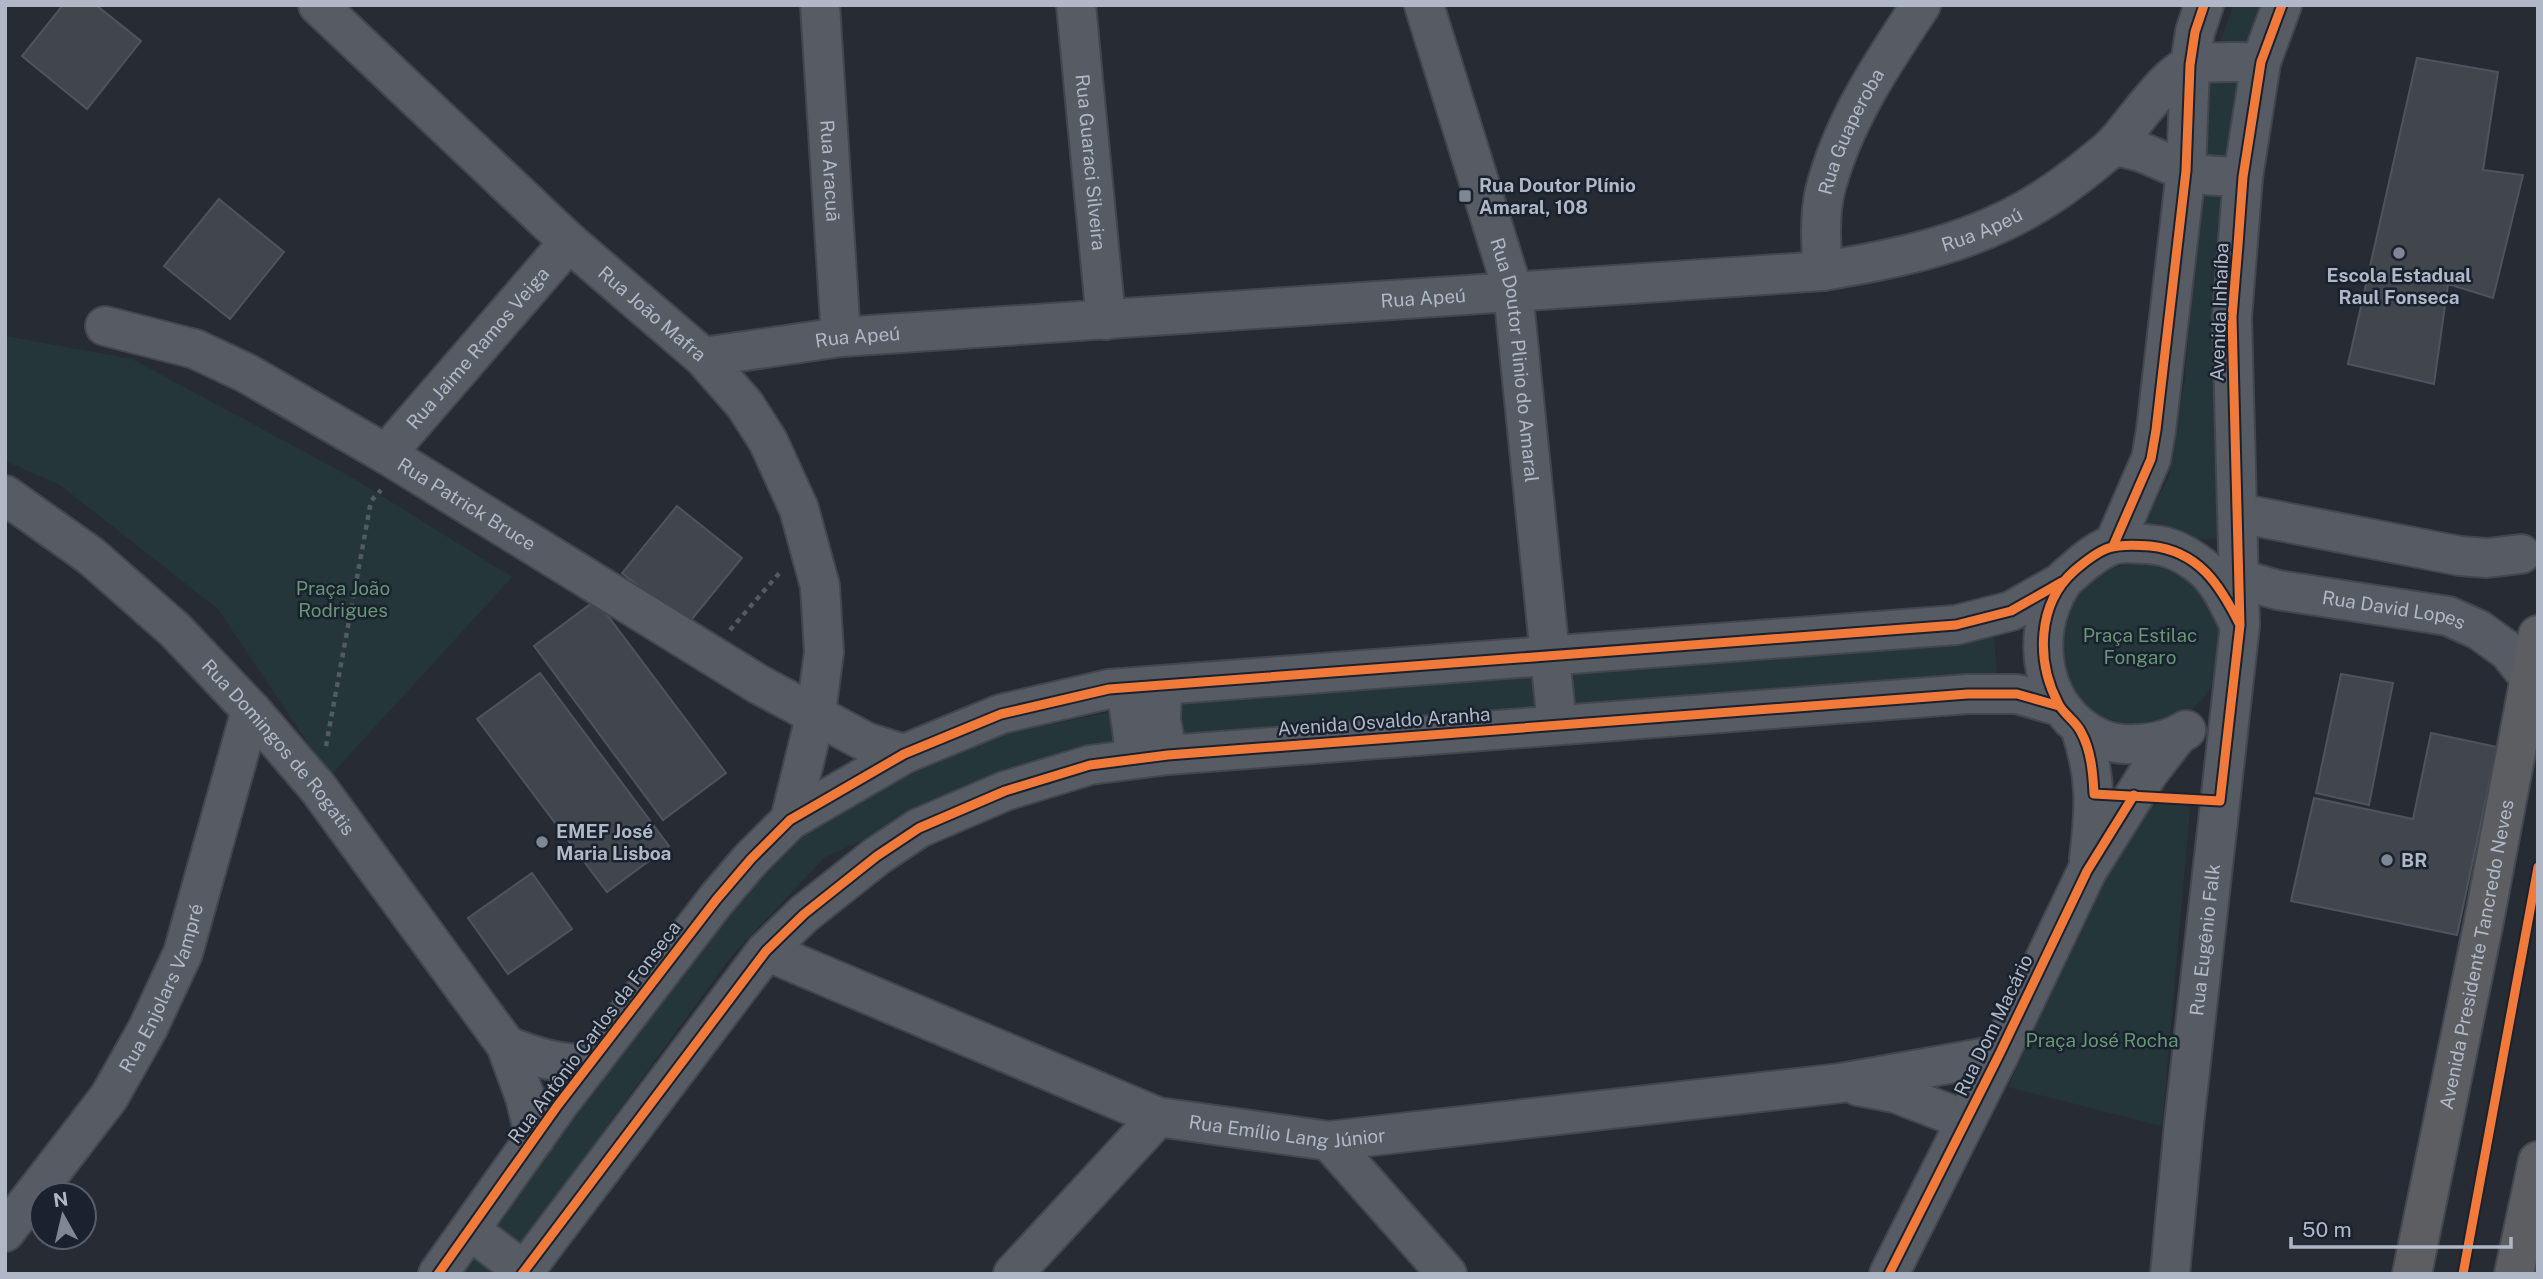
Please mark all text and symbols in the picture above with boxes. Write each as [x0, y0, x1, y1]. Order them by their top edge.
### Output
street label: Rua Guaperoba [1813, 65, 1888, 197]
street label: Rua Guaraci Silveira [1072, 73, 1110, 251]
street label: Rua Aracuã [816, 119, 845, 222]
place label: Rua Doutor Plínio Amaral, 108 [1479, 174, 1636, 218]
marker: Rua Doutor Plínio Amaral, 108 [1457, 188, 1473, 204]
street label: Rua Apeú [1938, 203, 2026, 256]
street label: Rua Doutor Plinio do Amaral [1486, 235, 1543, 483]
street label: Avenida Inhaíba [2206, 242, 2232, 382]
marker: Escola Estadual Raul Fonseca [2391, 245, 2407, 261]
street label: Rua João Mafra [594, 261, 711, 366]
street label: Rua Jaime Ramos Veiga [402, 263, 553, 433]
place label: Escola Estadual Raul Fonseca [2327, 264, 2471, 308]
street label: Rua Apeú [1380, 284, 1467, 312]
street label: Rua Apeú [814, 322, 901, 352]
street label: Rua Patrick Bruce [394, 453, 540, 555]
park label: Praça João Rodrigues [296, 577, 390, 621]
street label: Rua David Lopes [2321, 586, 2469, 634]
park label: Praça Estilac Fongaro [2083, 624, 2197, 668]
street label: Rua Domingos de Rogatis [198, 655, 360, 839]
street label: Avenida Osvaldo Aranha [1277, 703, 1491, 739]
street label: Avenida Presidente Tancredo Neves [2435, 798, 2518, 1111]
place label: EMEF José Maria Lisboa [556, 820, 671, 864]
marker: EMEF José Maria Lisboa [534, 834, 550, 850]
place label: BR [2401, 849, 2428, 871]
marker: BR [2379, 852, 2395, 868]
street label: Rua Eugênio Falk [2185, 862, 2224, 1017]
street label: Rua Enjolars Vampré [114, 901, 207, 1076]
street label: Rua Antônio Carlos da Fonseca [503, 917, 685, 1147]
street label: Rua Dom Macário [1949, 951, 2037, 1099]
park label: Praça José Rocha [2026, 1029, 2178, 1051]
street label: Rua Emílio Lang Júnior [1187, 1110, 1387, 1152]
north arrow [28, 1181, 98, 1251]
text: N [52, 1187, 70, 1211]
scale bar [2291, 1206, 2512, 1250]
text: 50 m [2302, 1217, 2352, 1242]

